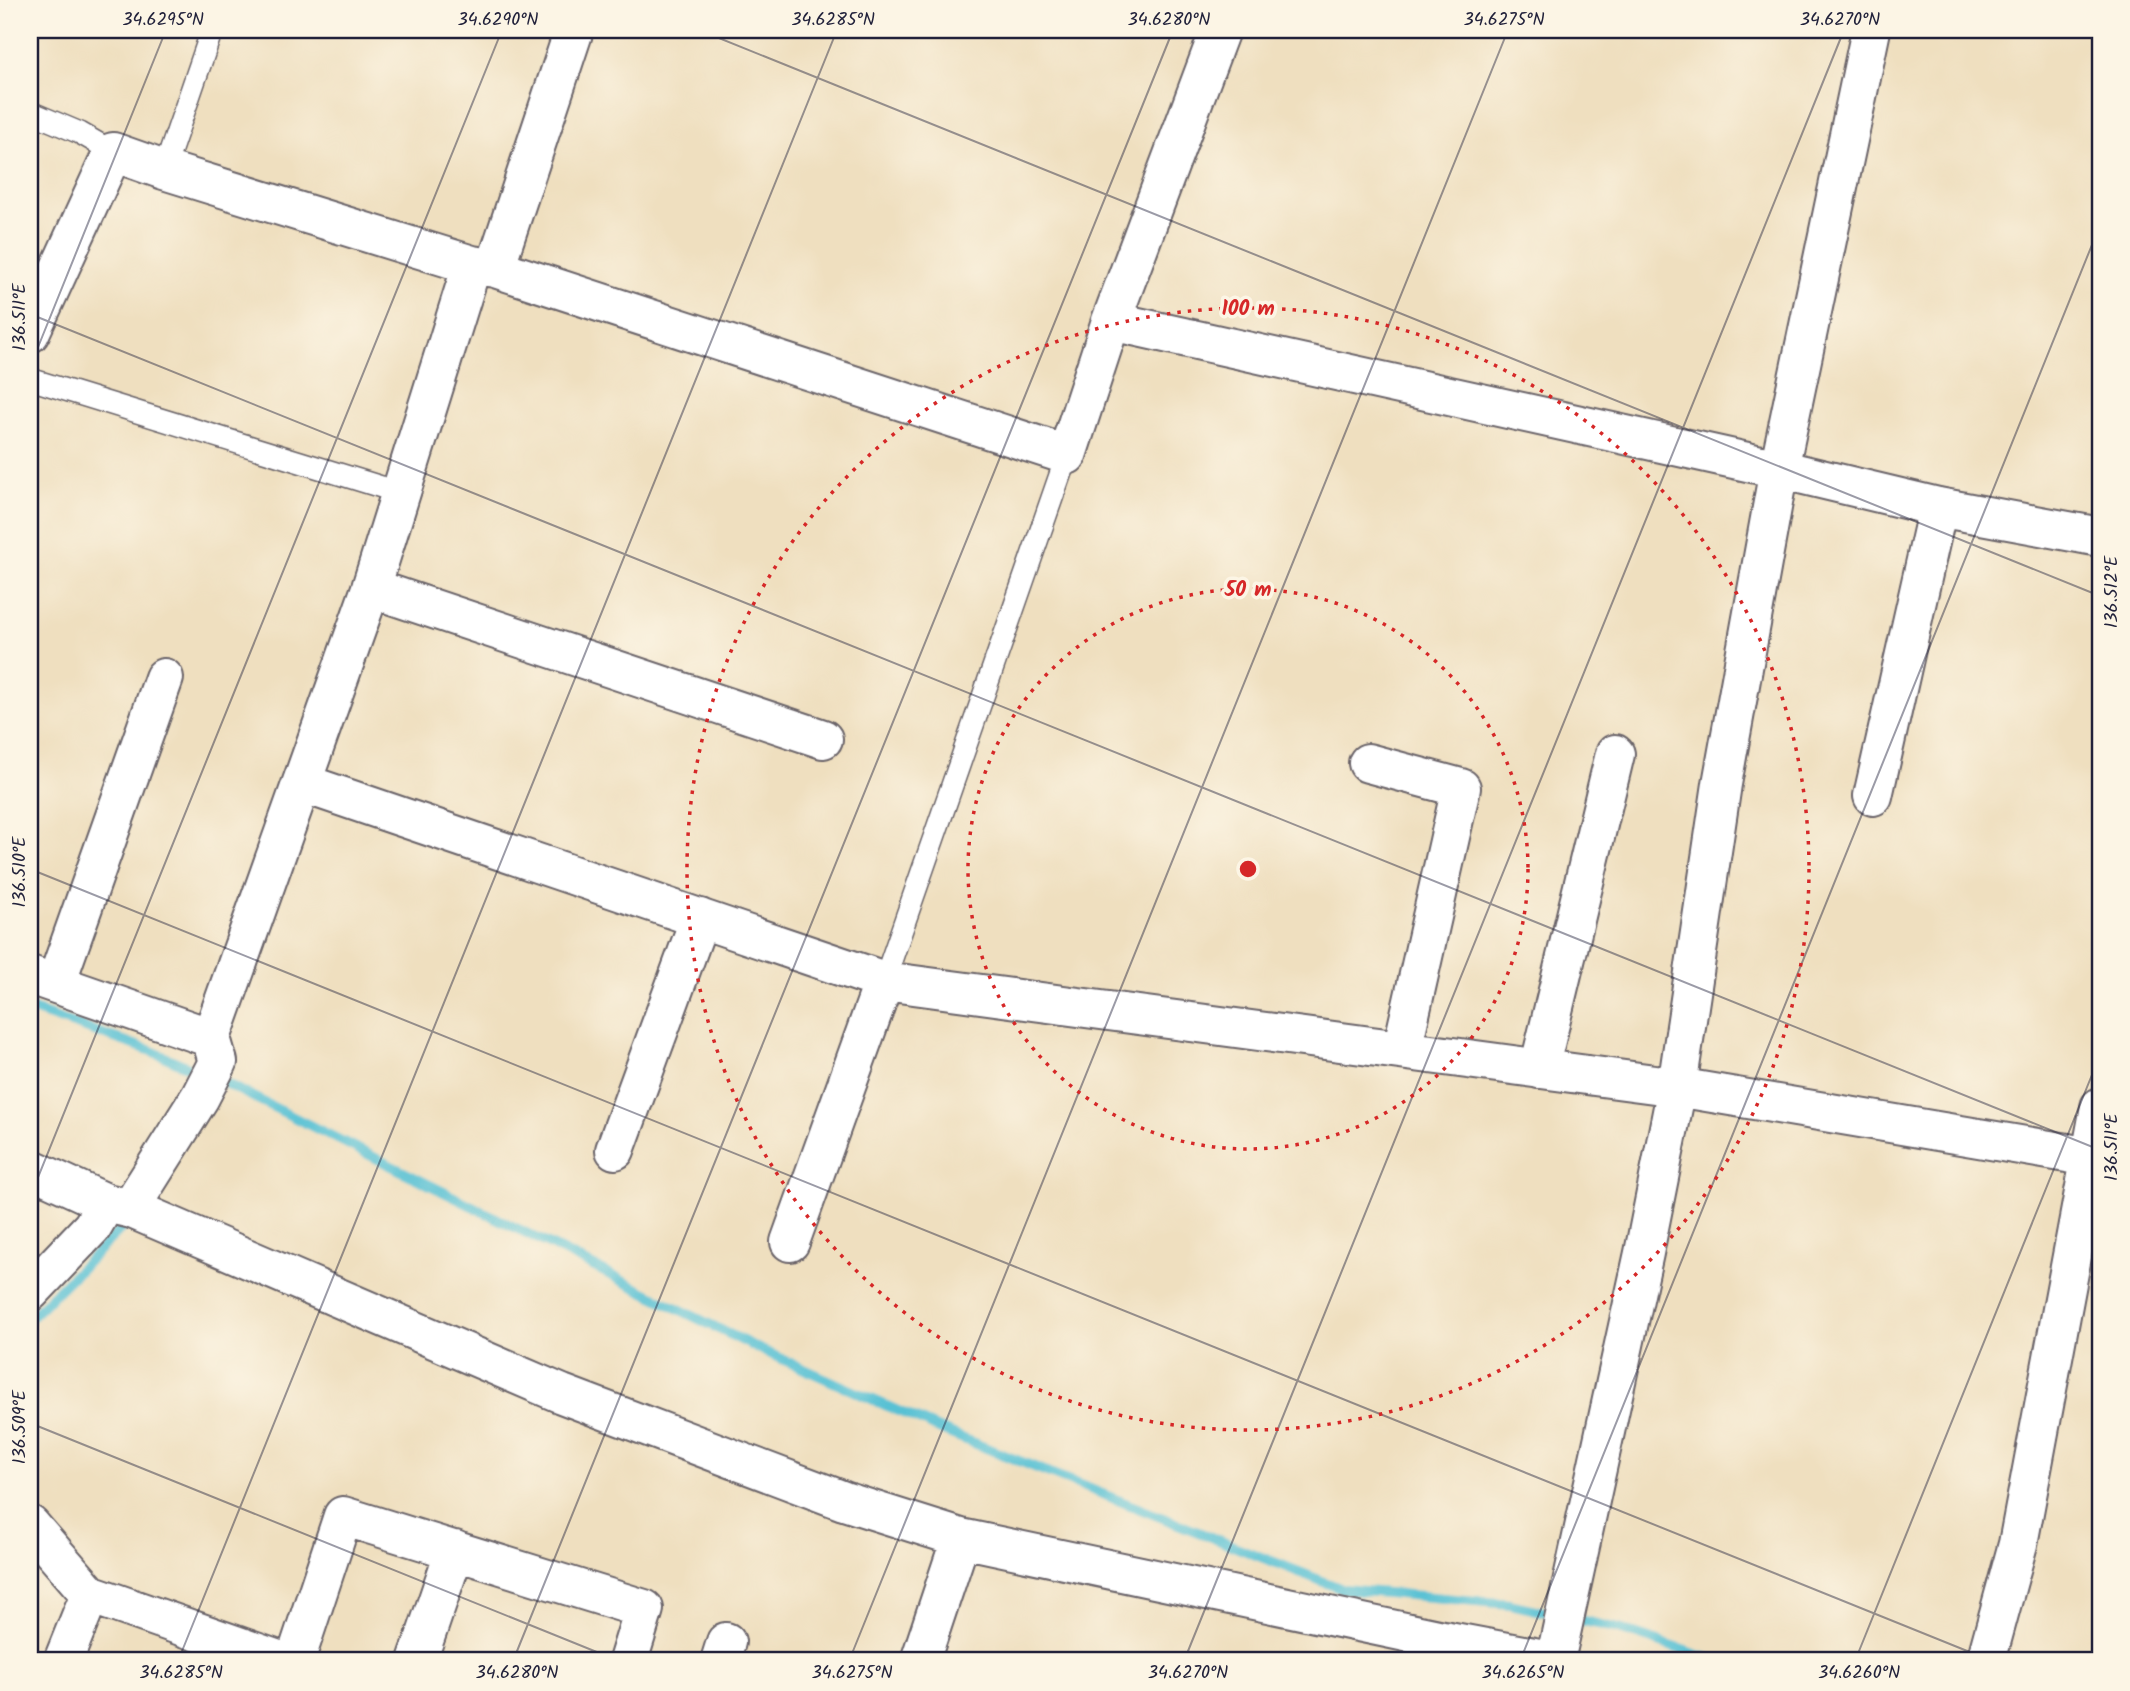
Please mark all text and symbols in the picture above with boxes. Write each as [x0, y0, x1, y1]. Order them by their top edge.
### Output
text: 34.6295°N [122, 6, 204, 35]
text: 34.6290°N [458, 6, 539, 35]
text: 34.6285°N [791, 6, 875, 35]
text: 34.6280°N [1127, 6, 1211, 35]
text: 34.6275°N [1463, 6, 1545, 35]
text: 34.6270°N [1800, 6, 1880, 35]
text: 136.511°E [6, 283, 35, 351]
text: 100 m [1221, 293, 1275, 326]
text: 136.512°E [2098, 555, 2127, 628]
text: 50 m [1224, 574, 1271, 607]
text: 136.510°E [6, 836, 35, 908]
centre of rings [1236, 857, 1260, 881]
text: 136.511°E [2098, 1113, 2127, 1181]
text: 136.509°E [6, 1389, 35, 1464]
text: 34.6285°N [139, 1659, 223, 1688]
text: 34.6280°N [475, 1659, 559, 1688]
text: 34.6275°N [811, 1659, 893, 1688]
text: 34.6270°N [1148, 1659, 1228, 1688]
text: 34.6265°N [1482, 1659, 1564, 1688]
text: 34.6260°N [1818, 1659, 1900, 1688]

